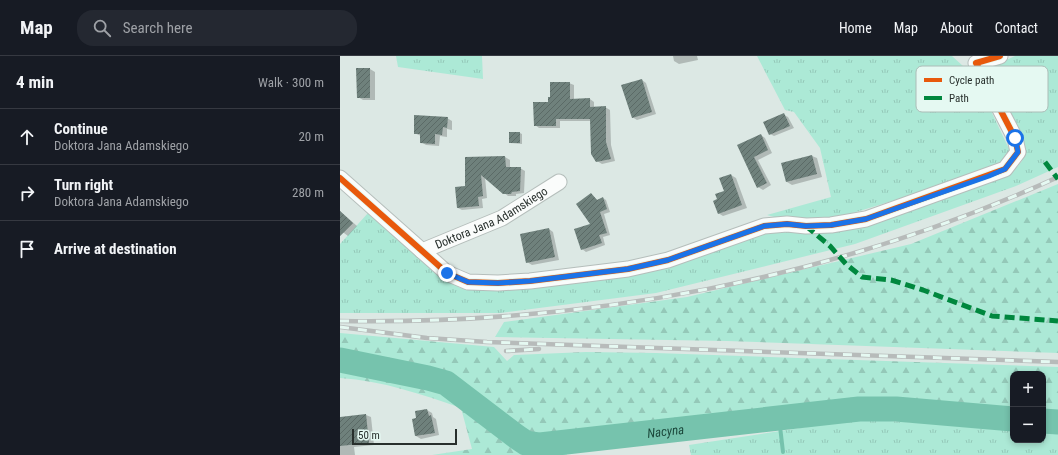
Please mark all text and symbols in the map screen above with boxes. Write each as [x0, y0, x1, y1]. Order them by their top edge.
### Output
search box [77, 10, 357, 46]
text: Map [20, 16, 53, 39]
icon: search [91, 17, 113, 39]
text: Search here [123, 19, 193, 37]
text: Home [839, 20, 872, 36]
text: Map [894, 20, 918, 36]
text: About [940, 20, 973, 36]
text: Contact [995, 20, 1038, 36]
legend [916, 66, 1048, 112]
text: 4 min [16, 72, 54, 92]
text: Cycle path [949, 74, 994, 87]
text: Walk · 300 m [258, 75, 324, 90]
text: Path [949, 92, 969, 105]
text: Continue [54, 120, 108, 138]
icon: ahead [16, 126, 38, 148]
text: 20 m [298, 129, 324, 144]
route start [1006, 129, 1024, 147]
text: Doktora Jana Adamskiego [54, 138, 189, 153]
text: Turn right [54, 176, 113, 194]
icon: right [16, 182, 38, 204]
street label: Doktora Jana Adamskiego [433, 184, 550, 252]
text: 280 m [292, 185, 324, 200]
text: Doktora Jana Adamskiego [54, 194, 189, 209]
icon: arrive [16, 238, 38, 260]
text: Arrive at destination [54, 240, 177, 258]
route end [438, 264, 456, 282]
map controls [1010, 371, 1046, 443]
button: + [1010, 371, 1046, 407]
button: − [1010, 407, 1046, 443]
water label: Nacyna [646, 422, 685, 441]
scale bar [352, 427, 457, 446]
text: 50 m [358, 429, 380, 442]

